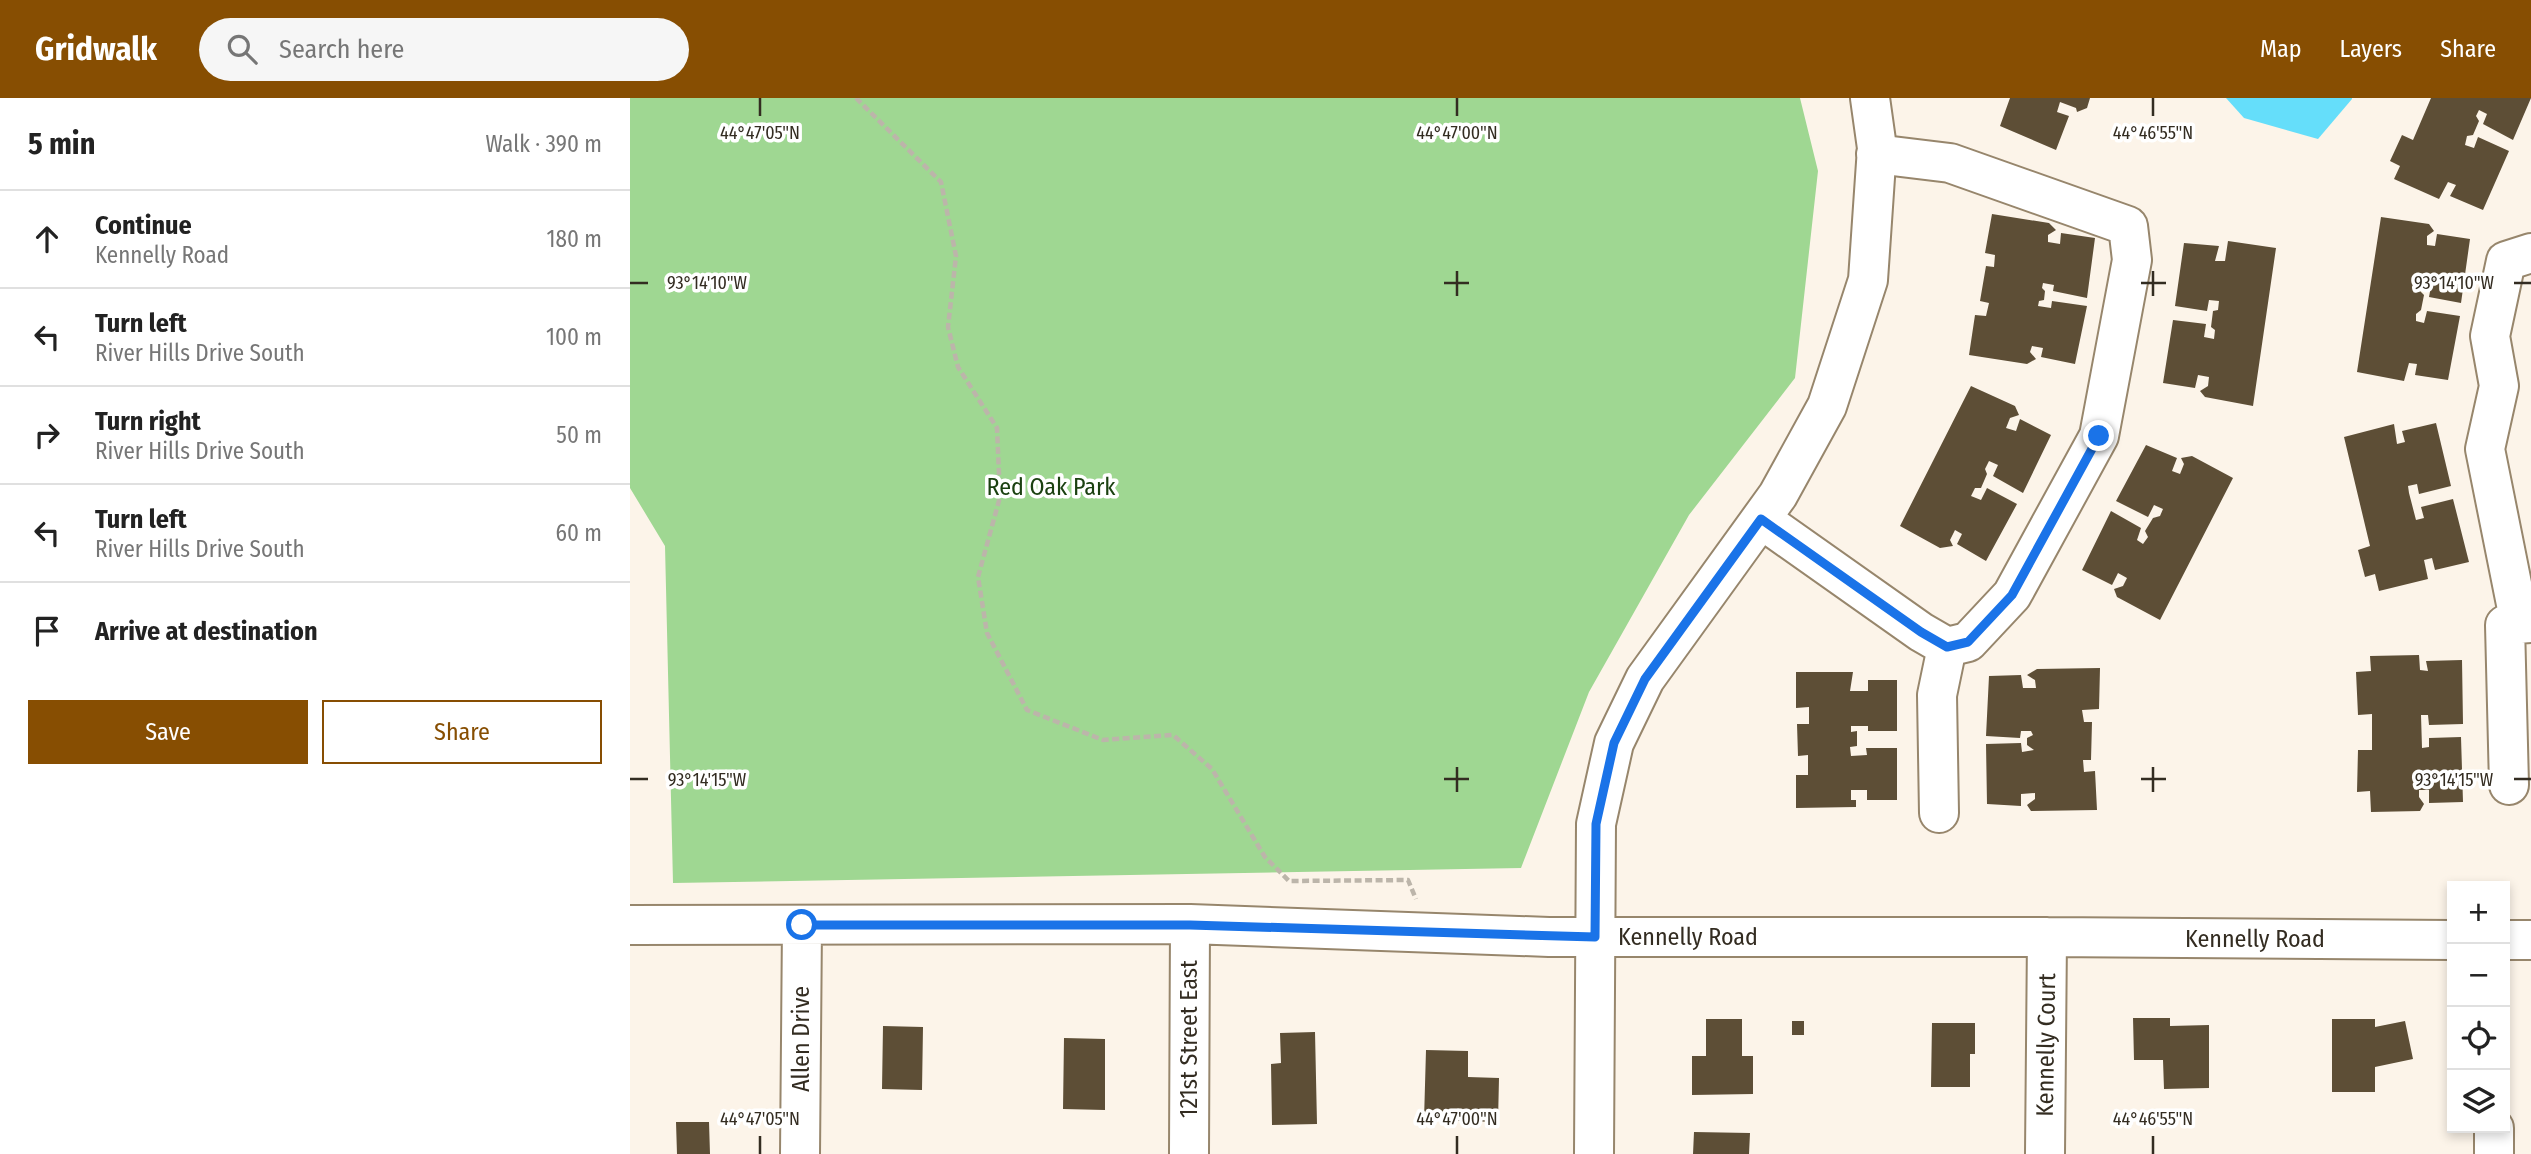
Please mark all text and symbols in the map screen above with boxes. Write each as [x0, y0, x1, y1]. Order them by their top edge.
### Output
search box [199, 18, 689, 81]
text: Gridwalk [35, 29, 157, 69]
icon: search [223, 30, 261, 68]
text: Search here [279, 34, 404, 65]
text: Map [2260, 35, 2302, 63]
text: Layers [2340, 35, 2402, 63]
text: Share [2440, 35, 2496, 63]
text: 44°47'05"N [720, 122, 800, 144]
text: 44°47'00"N [1416, 122, 1498, 144]
text: 44°46'55"N [2113, 122, 2193, 144]
text: 5 min [28, 126, 95, 162]
text: Walk · 390 m [486, 130, 602, 158]
text: Continue [95, 210, 192, 241]
icon: ahead [28, 220, 66, 258]
text: 180 m [546, 225, 602, 253]
text: Kennelly Road [95, 241, 229, 269]
text: 93°14'10"W [667, 272, 747, 294]
text: 93°14'10"W [2414, 272, 2494, 294]
text: Turn left [95, 308, 187, 339]
icon: left [28, 318, 66, 356]
text: 100 m [546, 323, 602, 351]
text: River Hills Drive South [95, 339, 305, 367]
text: Turn right [95, 406, 201, 437]
icon: right [28, 416, 66, 454]
route end [2083, 420, 2114, 451]
text: 50 m [556, 421, 602, 449]
text: River Hills Drive South [95, 437, 305, 465]
park label: Red Oak Park [986, 473, 1116, 501]
text: Turn left [95, 504, 187, 535]
icon: left [28, 514, 66, 552]
text: 60 m [556, 519, 602, 547]
text: River Hills Drive South [95, 535, 305, 563]
icon: arrive [28, 612, 66, 650]
text: Arrive at destination [95, 616, 318, 647]
button: Save [28, 700, 308, 764]
button: Share [322, 700, 602, 764]
text: 93°14'15"W [668, 769, 747, 791]
text: 93°14'15"W [2415, 769, 2494, 791]
map controls [2447, 881, 2510, 1133]
button: + [2447, 881, 2510, 944]
route start [786, 909, 817, 940]
street label: Kennelly Road [1618, 923, 1758, 951]
street label: Kennelly Road [2185, 925, 2325, 953]
button: − [2447, 944, 2510, 1007]
street label: 121st Street East [1175, 960, 1203, 1118]
street label: Kennelly Court [2031, 973, 2061, 1117]
street label: Allen Drive [787, 986, 815, 1092]
button: locate [2447, 1007, 2510, 1070]
button: layers [2447, 1070, 2510, 1133]
text: 44°47'05"N [720, 1108, 800, 1130]
text: 44°47'00"N [1416, 1108, 1498, 1130]
text: 44°46'55"N [2113, 1108, 2193, 1130]

